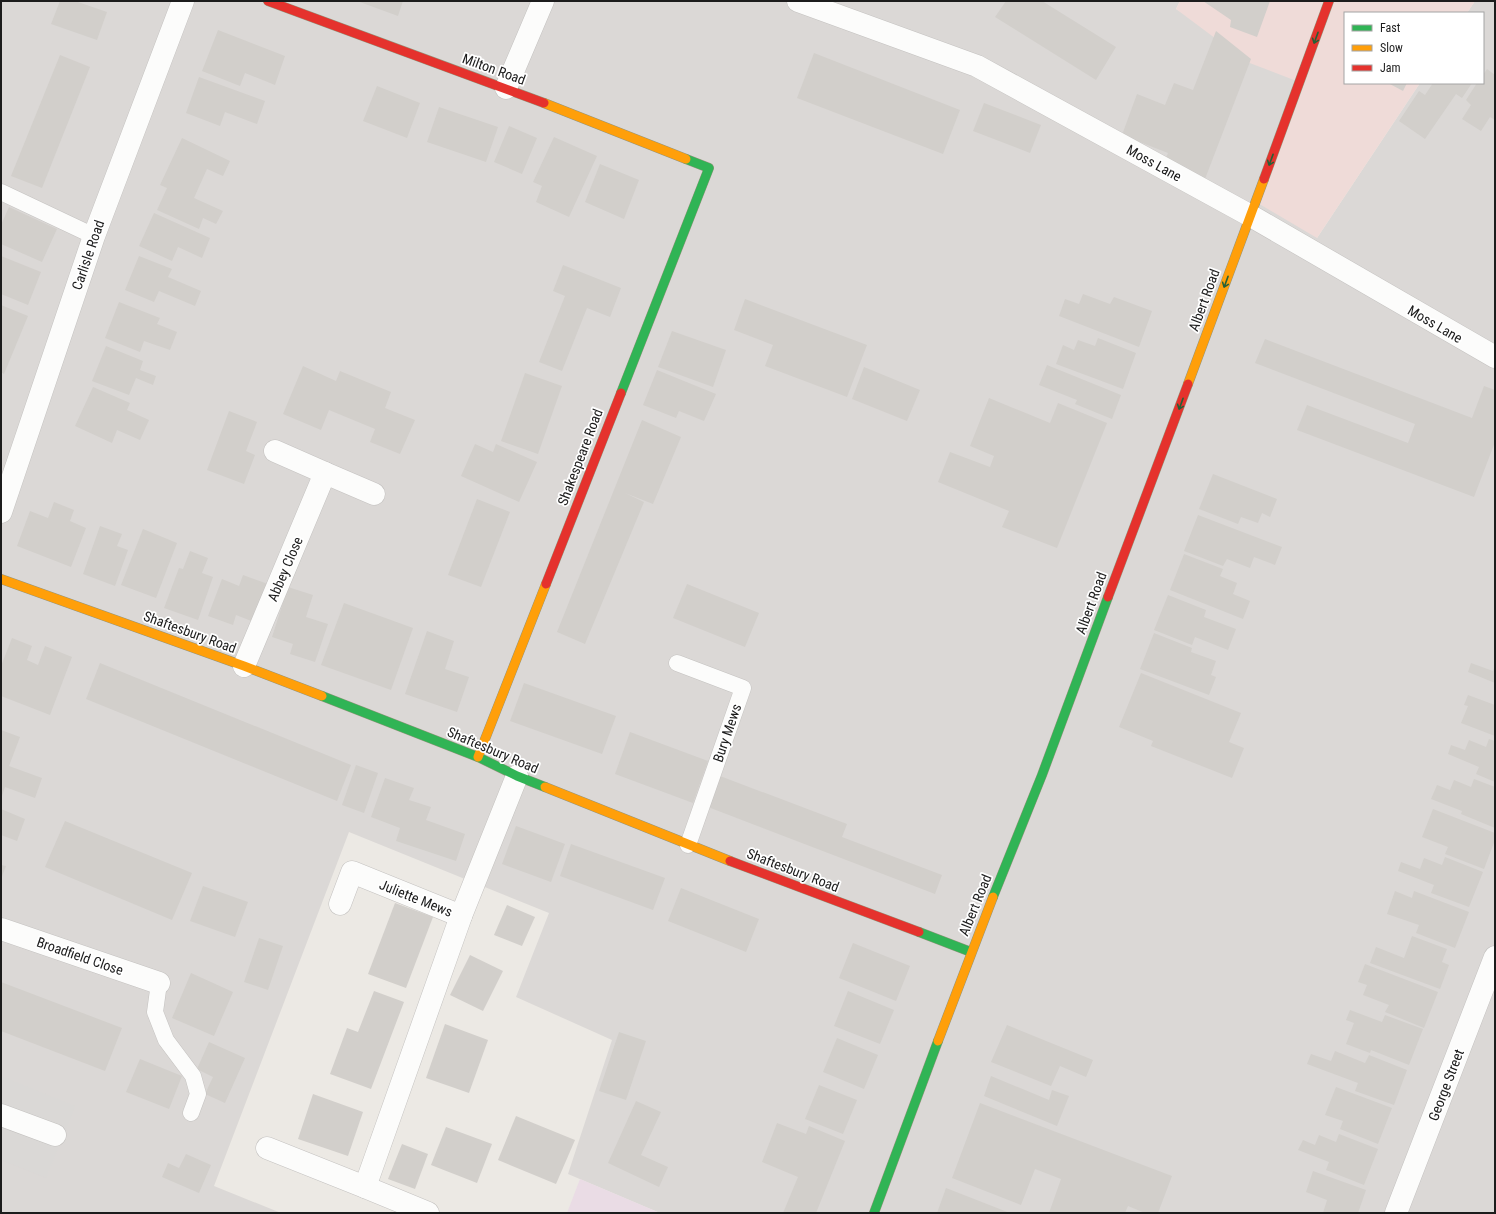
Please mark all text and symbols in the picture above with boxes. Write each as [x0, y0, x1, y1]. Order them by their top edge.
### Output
legend [1344, 12, 1484, 84]
text: Fast [1380, 21, 1401, 35]
one-way arrow [1311, 31, 1319, 43]
text: Slow [1380, 41, 1403, 55]
street label: Milton Road [460, 50, 528, 88]
text: Jam [1380, 61, 1401, 75]
street label: Moss Lane [1124, 141, 1185, 185]
one-way arrow [1267, 153, 1274, 166]
street label: Carlisle Road [69, 218, 107, 292]
street label: Albert Road [1185, 267, 1223, 333]
one-way arrow [1222, 275, 1230, 287]
street label: Moss Lane [1405, 302, 1465, 346]
one-way arrow [1176, 397, 1184, 409]
street label: Shakespeare Road [554, 406, 606, 508]
street label: Abbey Close [264, 534, 306, 604]
street label: Albert Road [1072, 570, 1110, 636]
street label: Shaftesbury Road [141, 608, 239, 656]
street label: Bury Mews [710, 702, 744, 764]
street label: Shaftesbury Road [445, 724, 541, 776]
street label: Shaftesbury Road [745, 845, 841, 895]
street label: Albert Road [955, 872, 995, 938]
street label: Juliette Mews [377, 876, 455, 920]
street label: Broadfield Close [35, 934, 126, 978]
street label: George Street [1425, 1047, 1467, 1123]

